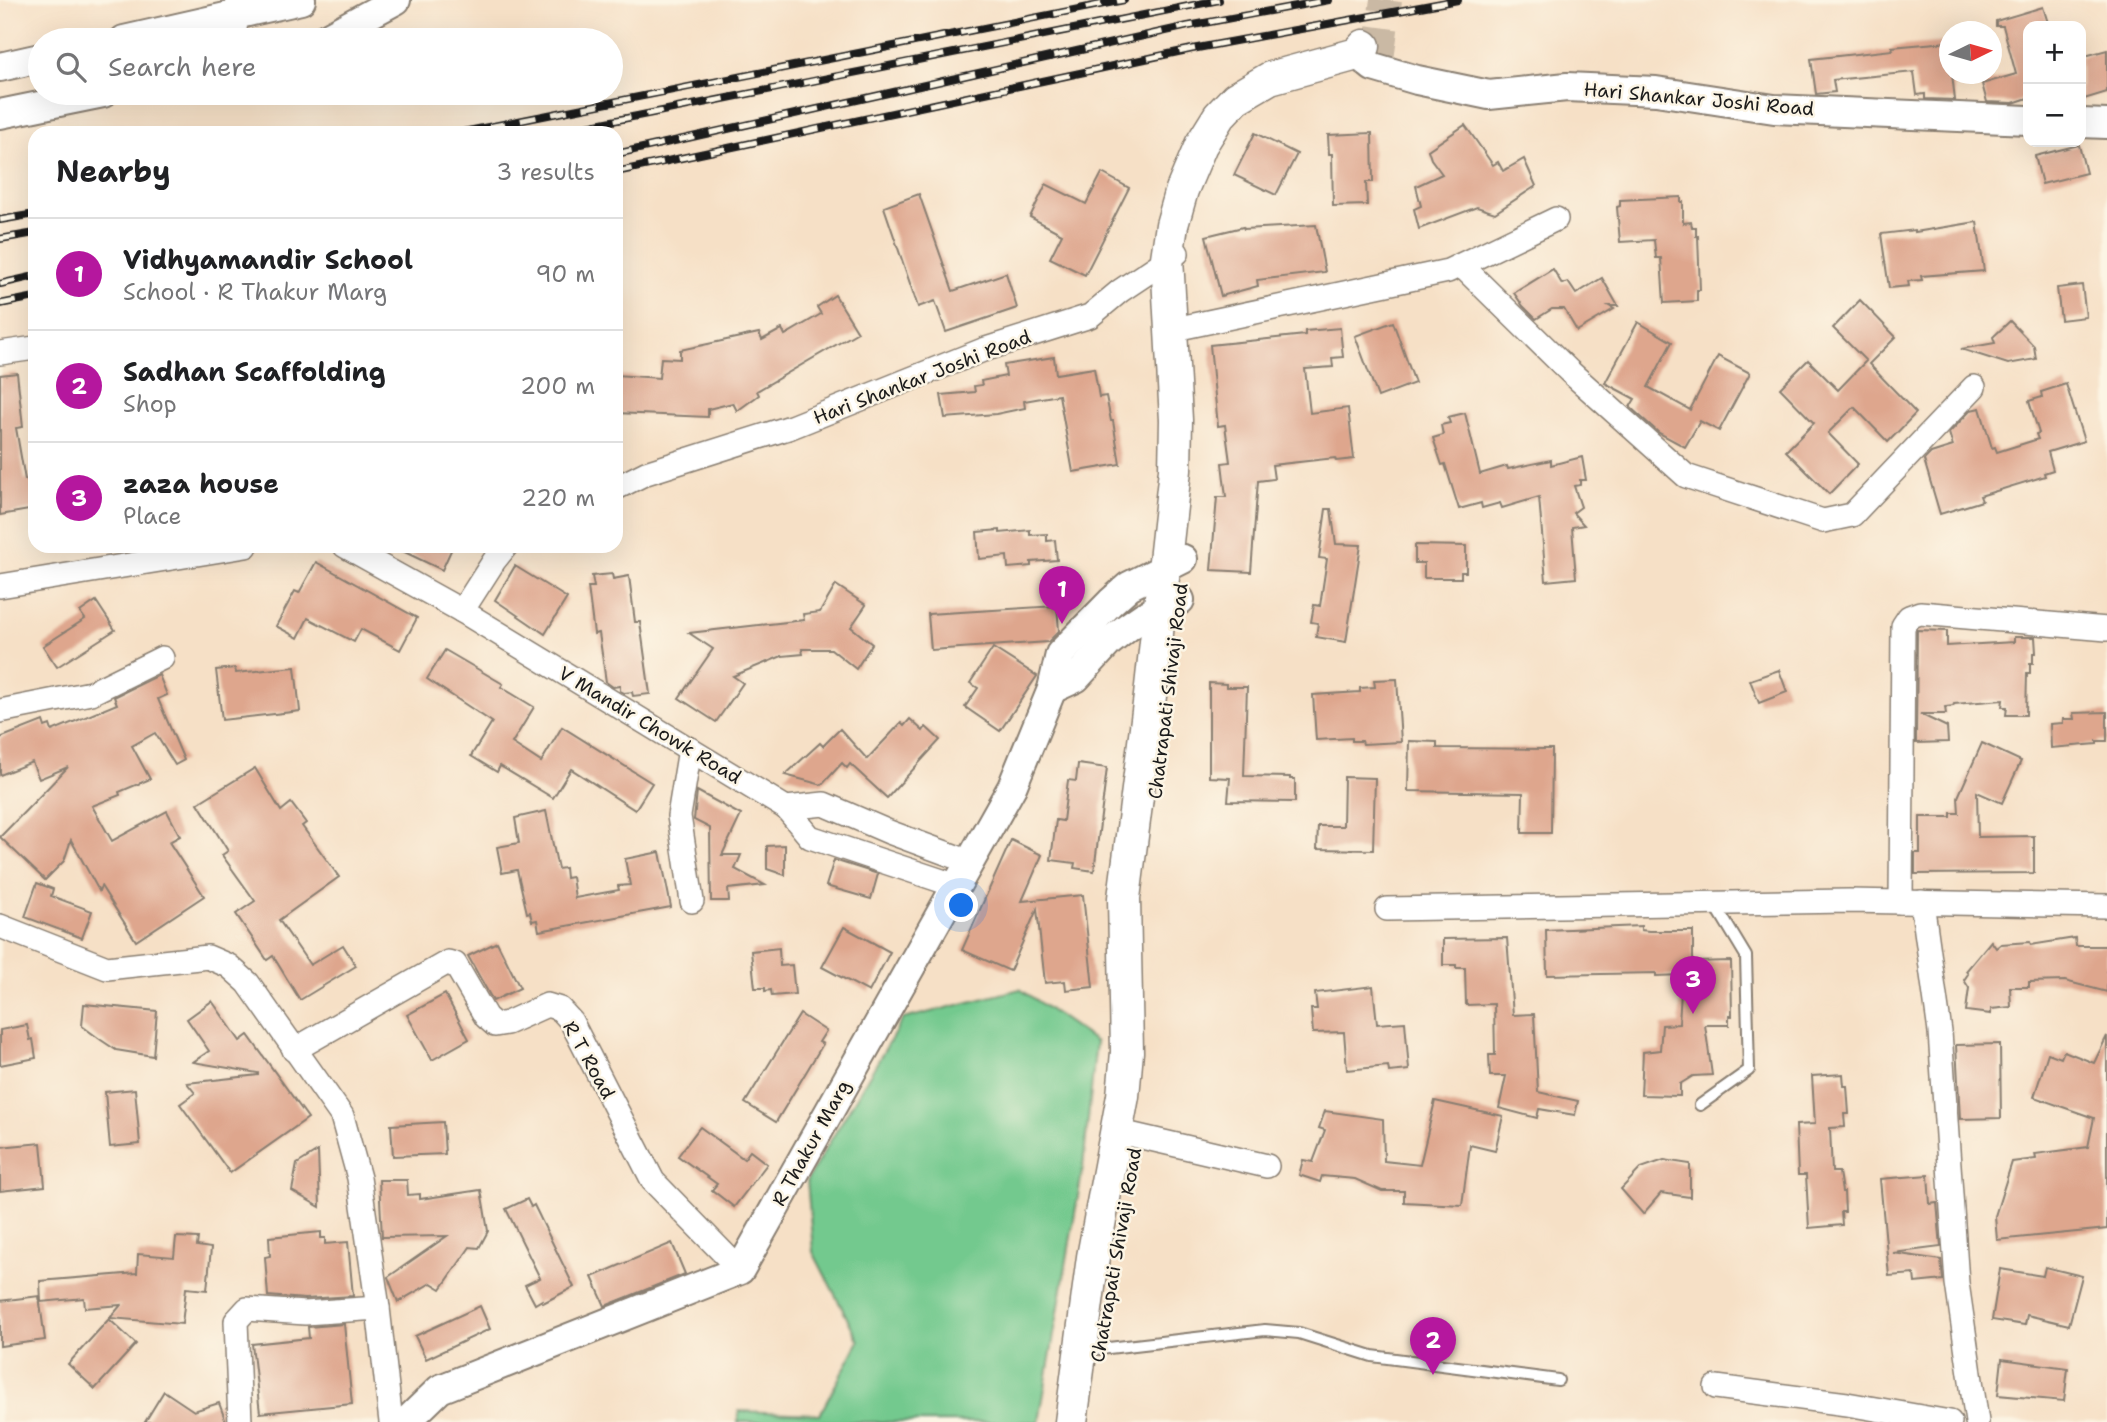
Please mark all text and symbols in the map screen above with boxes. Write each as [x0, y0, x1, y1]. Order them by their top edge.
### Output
north arrow [1939, 21, 2002, 84]
map controls [2023, 21, 2086, 147]
button: + [2023, 21, 2086, 84]
search box [28, 28, 623, 105]
icon: search [52, 48, 90, 86]
text: Search here [108, 49, 257, 84]
street label: Hari Shankar Joshi Road [1583, 76, 1815, 122]
button: − [2023, 84, 2086, 147]
text: Nearby [56, 151, 171, 192]
text: 3 results [496, 157, 595, 187]
text: Vidhyamandir School [123, 242, 413, 277]
text: 1 [74, 259, 84, 289]
text: 90 m [535, 259, 595, 289]
text: School · R Thakur Marg [123, 277, 387, 307]
street label: Hari Shankar Joshi Road [810, 324, 1034, 430]
text: Sadhan Scaffolding [123, 354, 386, 389]
text: 2 [71, 371, 87, 401]
text: 200 m [520, 371, 595, 401]
text: Shop [123, 389, 177, 419]
text: zaza house [123, 466, 279, 501]
text: 3 [71, 483, 87, 513]
text: 220 m [521, 483, 595, 513]
text: Place [123, 501, 182, 531]
pin: 1 [1039, 566, 1085, 624]
street label: Chatrapati Shivaji Road [1142, 581, 1194, 801]
street label: V Mandir Chowk Road [554, 660, 746, 790]
your location [944, 888, 978, 922]
pin: 3 [1670, 956, 1716, 1014]
street label: R T Road [557, 1017, 621, 1103]
street label: R Thakur Marg [766, 1076, 856, 1210]
street label: Chatrapati Shivaji Road [1085, 1146, 1147, 1364]
pin: 2 [1410, 1317, 1456, 1375]

